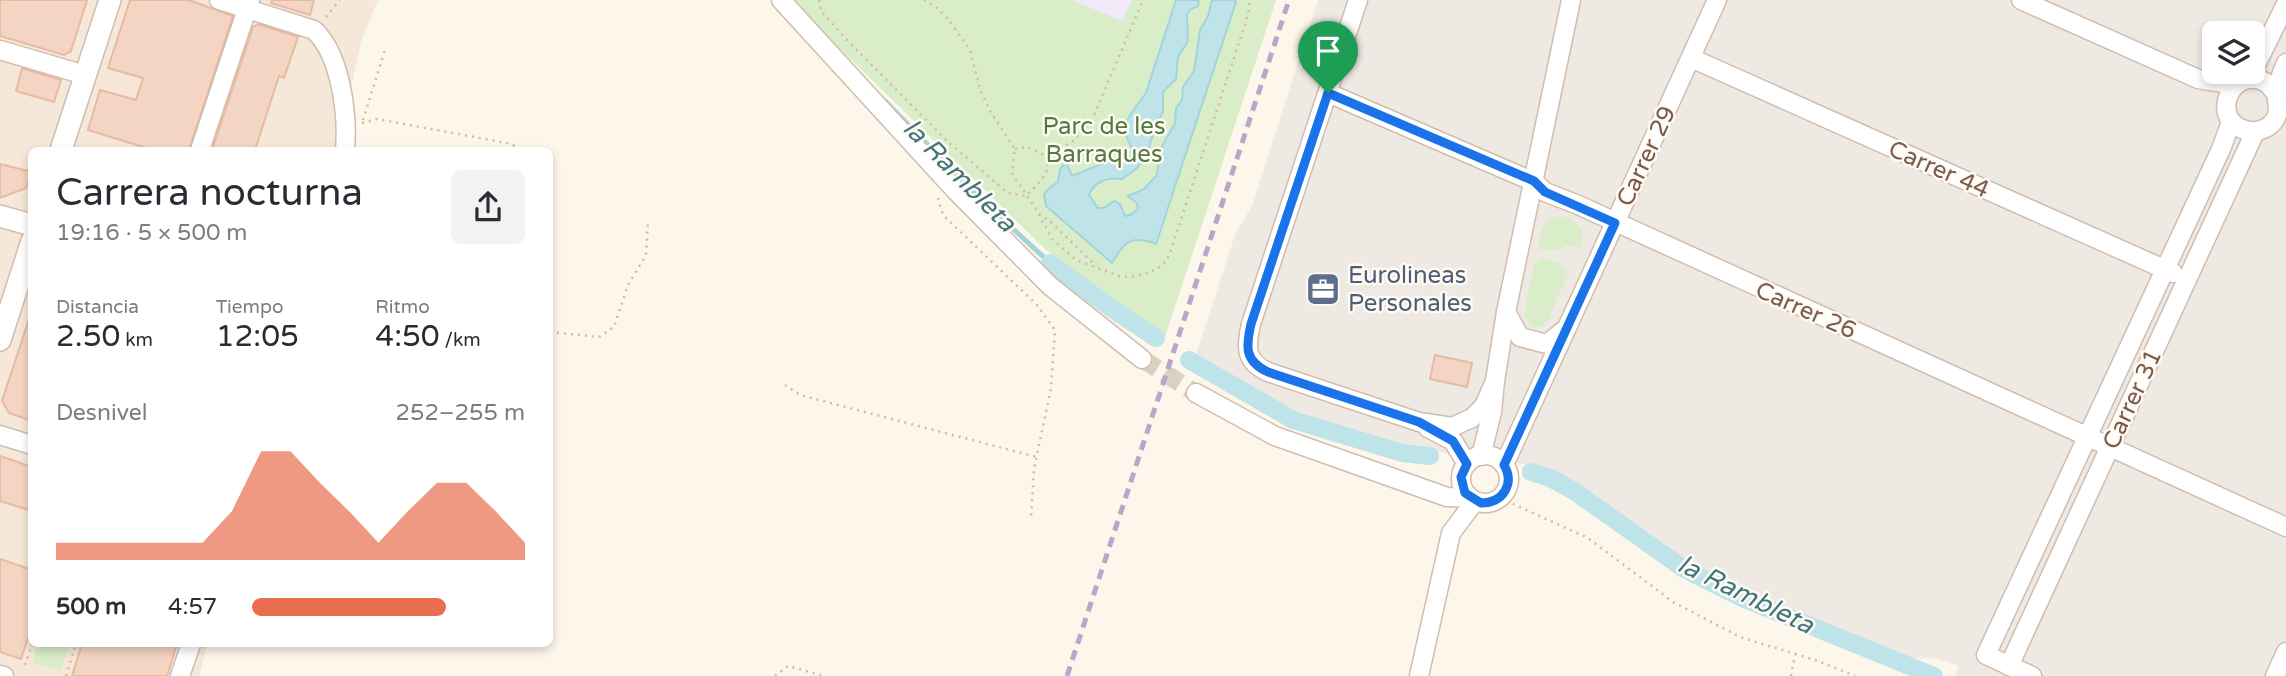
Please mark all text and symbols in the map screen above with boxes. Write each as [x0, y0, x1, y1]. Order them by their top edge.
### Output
pin [1298, 21, 1358, 93]
map controls [2202, 21, 2265, 84]
button: layers [2202, 21, 2265, 84]
icon: arrive [1309, 32, 1347, 70]
street label: Carrer 29 [1611, 101, 1682, 211]
water label: la Rambleta [897, 112, 1024, 239]
park label: Parc de les Barraques [1043, 112, 1165, 169]
street label: Carrer 44 [1884, 134, 1994, 205]
text: Carrera nocturna [56, 170, 363, 216]
button: share [451, 170, 525, 244]
text: 19:16 · 5 × 500 m [56, 219, 247, 247]
place label: Eurolineas Personales [1348, 261, 1472, 318]
office icon: Eurolineas Personales [1304, 270, 1342, 308]
street label: Carrer 26 [1751, 275, 1861, 346]
text: Distancia [56, 296, 139, 318]
text: Tiempo [216, 296, 284, 318]
text: Ritmo [375, 296, 430, 318]
text: 2.50 [56, 318, 120, 355]
text: 12:05 [216, 318, 299, 355]
text: 4:50 [375, 318, 440, 355]
text: km [120, 329, 153, 351]
text: /km [440, 329, 481, 351]
street label: Carrer 31 [2097, 344, 2168, 454]
text: Desnivel [56, 399, 147, 427]
text: 252–255 m [396, 399, 525, 427]
water label: la Rambleta [1673, 548, 1820, 641]
text: 500 m [56, 593, 126, 621]
text: 4:57 [168, 593, 217, 621]

